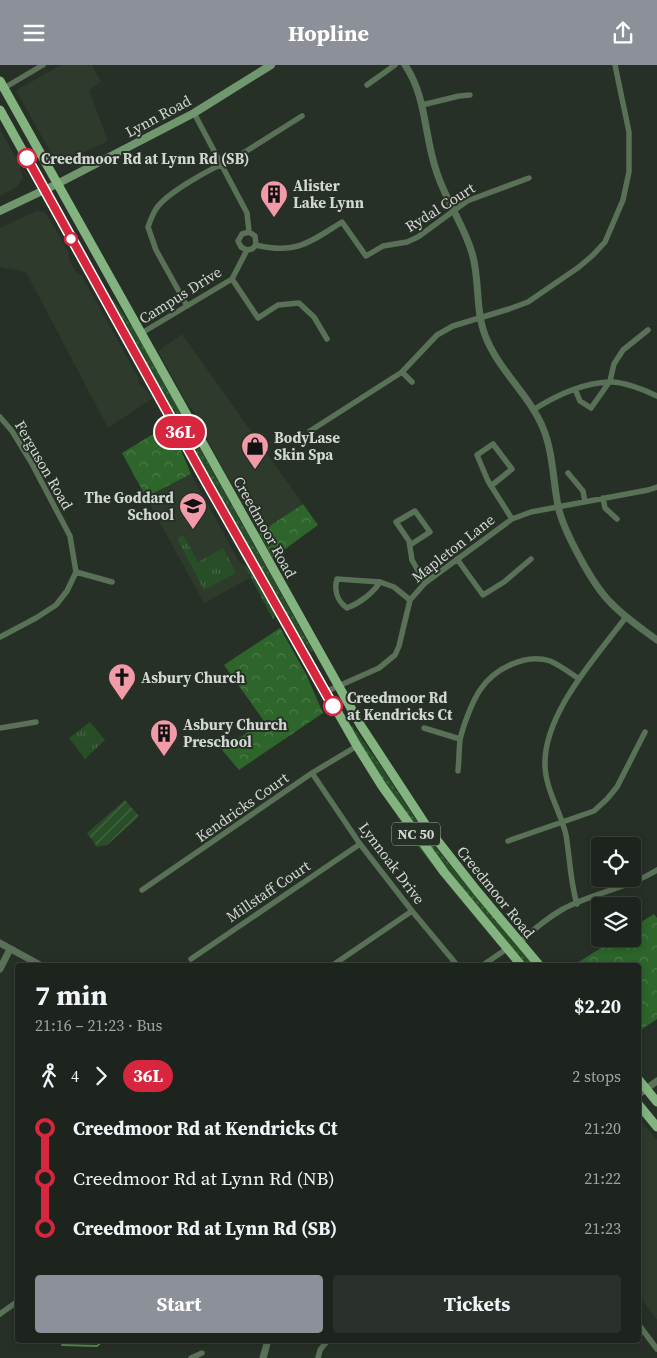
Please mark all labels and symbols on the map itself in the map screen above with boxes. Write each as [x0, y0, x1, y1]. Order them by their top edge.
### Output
street label: Lynn Road [121, 90, 195, 142]
marker: Creedmoor Rd at Lynn Rd (SB) [17, 148, 37, 168]
place label: Creedmoor Rd at Lynn Rd (SB) [41, 148, 250, 169]
place label: Alister Lake Lynn [293, 175, 364, 213]
street label: Rydal Court [401, 177, 479, 237]
building icon: Alister Lake Lynn [259, 179, 289, 218]
unlabelled marker [64, 232, 78, 246]
street label: Campus Drive [135, 261, 226, 329]
line badge: 36L [151, 416, 209, 448]
street label: Ferguson Road [10, 417, 78, 514]
place label: BodyLase Skin Spa [274, 427, 340, 465]
shop icon: BodyLase Skin Spa [240, 431, 270, 470]
street label: Creedmoor Road [228, 472, 302, 582]
place label: The Goddard School [84, 487, 174, 525]
school or university icon: The Goddard School [178, 491, 208, 530]
street label: Mapleton Lane [407, 509, 499, 587]
church icon: Asbury Church [107, 662, 137, 701]
place label: Asbury Church [141, 667, 245, 688]
place label: Creedmoor Rd at Kendricks Ct [347, 687, 453, 725]
marker: Creedmoor Rd at Kendricks Ct [323, 696, 343, 716]
place label: Asbury Church Preschool [183, 714, 287, 752]
building icon: Asbury Church Preschool [149, 718, 179, 757]
street label: Kendricks Court [191, 767, 293, 847]
street label: Lynnoak Drive [354, 818, 430, 909]
road number: NC 50 [392, 823, 440, 846]
street label: Creedmoor Road [452, 841, 540, 943]
street label: Millstaff Court [222, 855, 314, 927]

